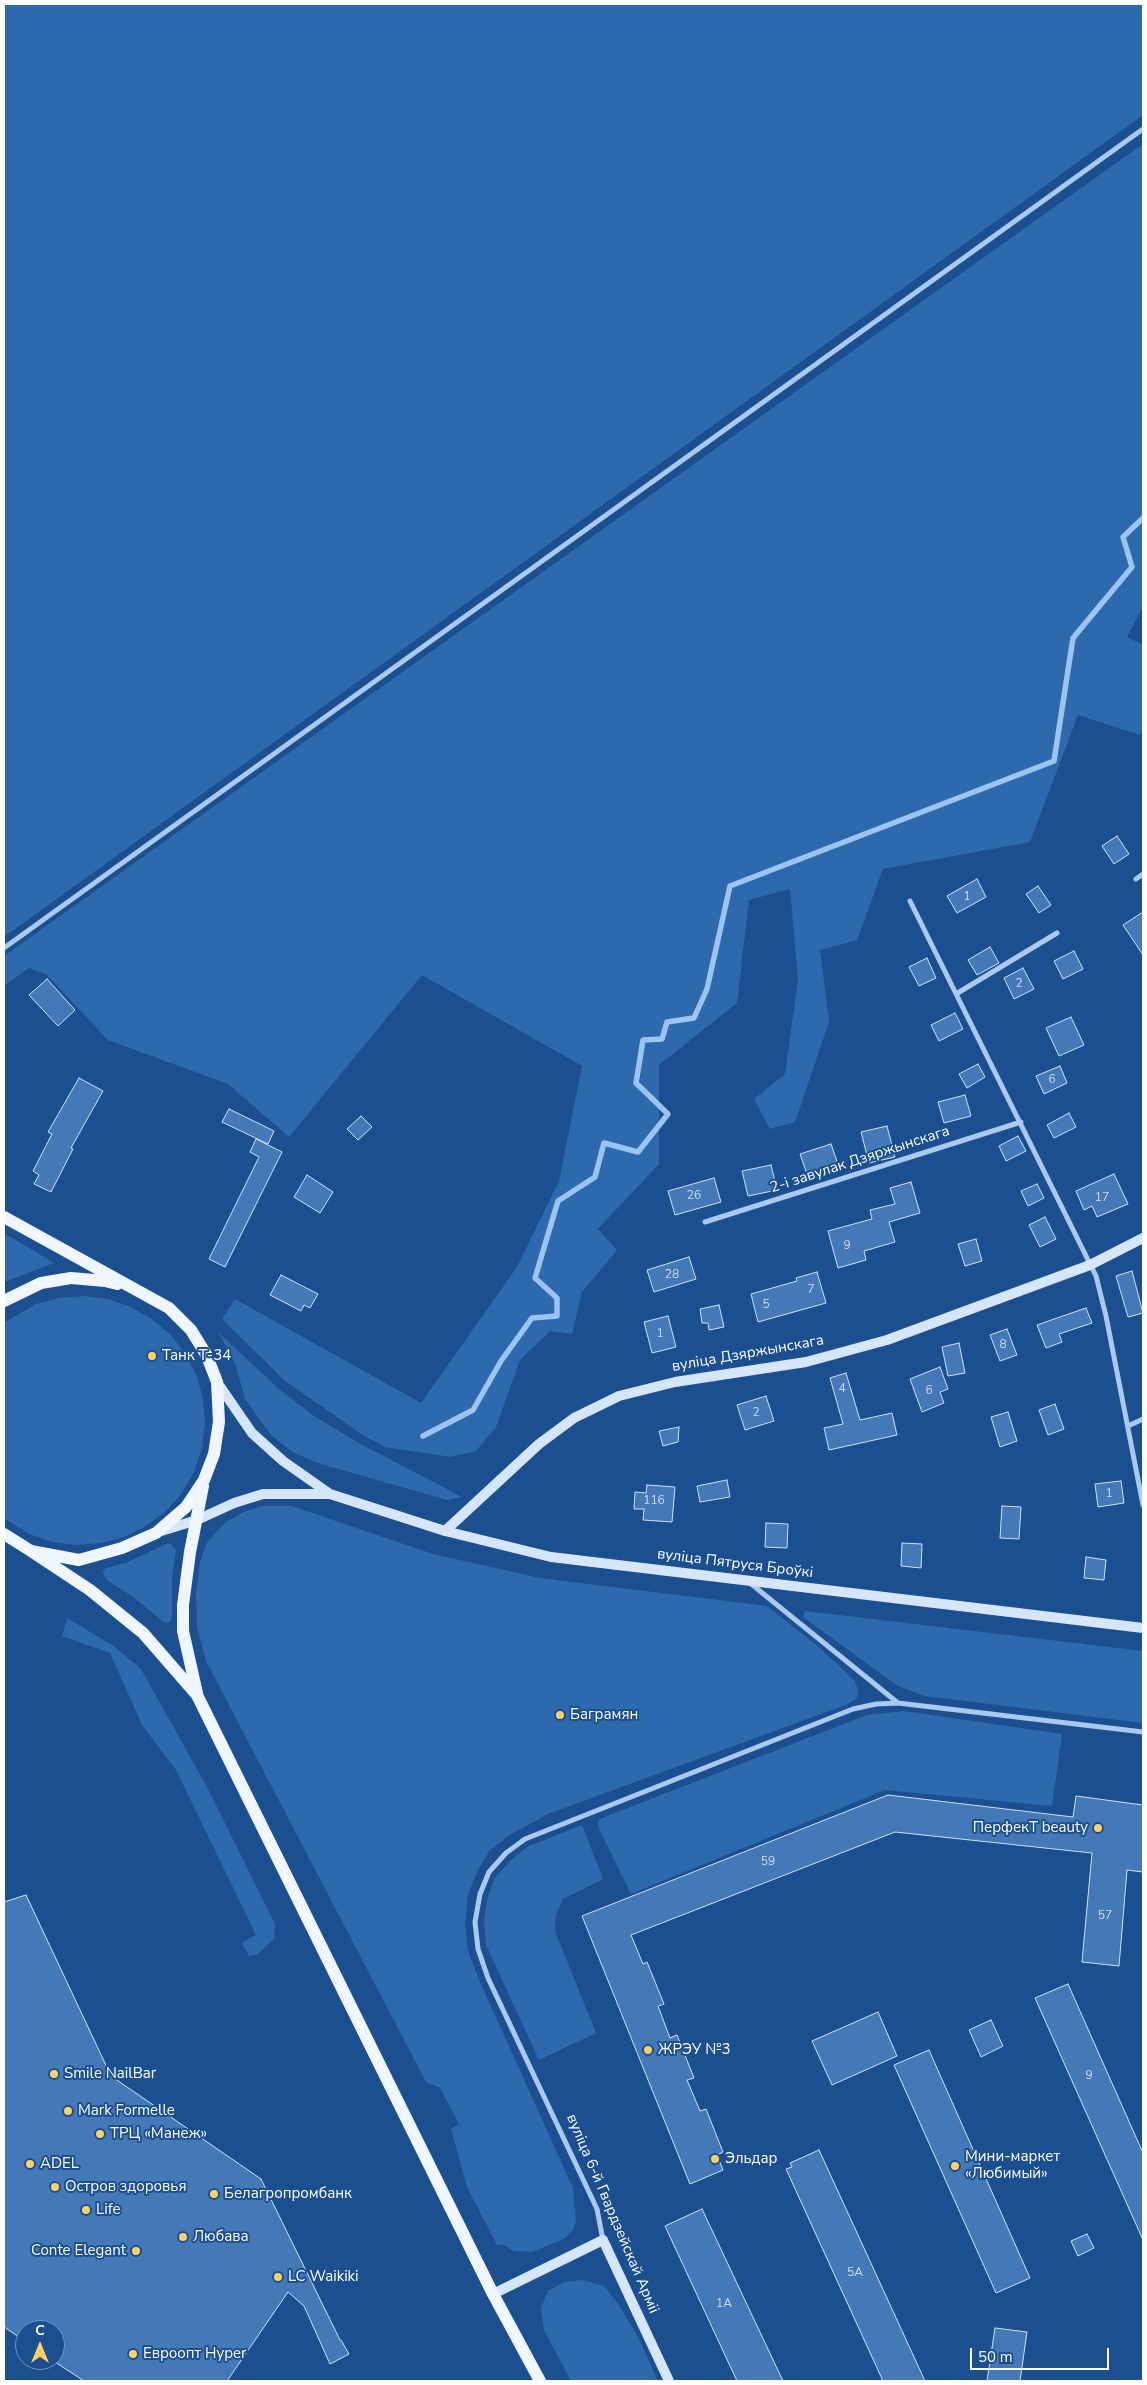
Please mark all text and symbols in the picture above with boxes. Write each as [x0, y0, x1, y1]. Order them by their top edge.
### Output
house number: 1 [963, 890, 971, 904]
house number: 2 [1015, 977, 1023, 991]
house number: 6 [1048, 1073, 1056, 1087]
street label: 2-і завулак Дзяржынскага [768, 1122, 952, 1198]
house number: 26 [687, 1189, 701, 1203]
house number: 17 [1095, 1191, 1109, 1205]
house number: 9 [843, 1239, 851, 1253]
house number: 28 [665, 1268, 679, 1282]
house number: 7 [807, 1283, 815, 1297]
house number: 5 [762, 1298, 770, 1312]
house number: 1 [656, 1327, 664, 1341]
street label: вуліца Дзяржынскага [671, 1332, 825, 1376]
house number: 8 [999, 1338, 1007, 1352]
place label: Танк Т-34 [162, 1347, 231, 1365]
marker: Танк Т-34 [146, 1350, 158, 1362]
house number: 4 [838, 1382, 846, 1396]
house number: 6 [925, 1384, 933, 1398]
house number: 2 [752, 1406, 760, 1420]
house number: 1 [1105, 1487, 1113, 1501]
house number: 116 [643, 1494, 665, 1508]
street label: вуліца Пятруся Броўкі [656, 1545, 814, 1583]
place label: Баграмян [570, 1706, 638, 1724]
marker: Баграмян [554, 1709, 566, 1721]
place label: ПерфекТ beauty [973, 1819, 1088, 1837]
marker: ПерфекТ beauty [1092, 1822, 1104, 1834]
house number: 59 [761, 1855, 775, 1869]
house number: 57 [1098, 1909, 1112, 1923]
place label: ЖРЭУ №3 [658, 2041, 730, 2059]
marker: ЖРЭУ №3 [642, 2044, 654, 2056]
place label: Smile NailBar [64, 2065, 156, 2083]
marker: Smile NailBar [48, 2068, 60, 2080]
house number: 9 [1085, 2069, 1093, 2083]
place label: Mark Formelle [78, 2102, 175, 2120]
marker: Mark Formelle [62, 2105, 74, 2117]
street label: вуліца 6-й Гвардзейскай Арміі [562, 2112, 662, 2316]
place label: ТРЦ «Манеж» [110, 2125, 207, 2143]
marker: ТРЦ «Манеж» [94, 2128, 106, 2140]
place label: Мини-маркет «Любимый» [965, 2148, 1060, 2183]
place label: Эльдар [725, 2150, 777, 2168]
marker: Эльдар [709, 2153, 721, 2165]
place label: ADEL [40, 2155, 79, 2173]
marker: ADEL [24, 2158, 36, 2170]
marker: Мини-маркет «Любимый» [949, 2160, 961, 2172]
place label: Остров здоровья [65, 2178, 187, 2196]
marker: Остров здоровья [49, 2181, 61, 2193]
place label: Белагропромбанк [224, 2185, 352, 2203]
marker: Белагропромбанк [208, 2188, 220, 2200]
place label: Life [96, 2201, 120, 2219]
marker: Life [80, 2204, 92, 2216]
place label: Любава [193, 2228, 249, 2246]
marker: Любава [177, 2231, 189, 2243]
place label: Conte Elegant [31, 2242, 126, 2260]
marker: Conte Elegant [130, 2245, 142, 2257]
house number: 5А [847, 2266, 863, 2280]
place label: LC Waikiki [288, 2268, 359, 2286]
marker: LC Waikiki [272, 2271, 284, 2283]
house number: 1А [716, 2297, 732, 2311]
north arrow [15, 2320, 65, 2370]
text: С [35, 2321, 45, 2340]
scale bar [972, 2338, 1111, 2370]
place label: Евроопт Hyper [143, 2345, 246, 2363]
text: 50 m [978, 2347, 1013, 2367]
marker: Евроопт Hyper [127, 2348, 139, 2360]

